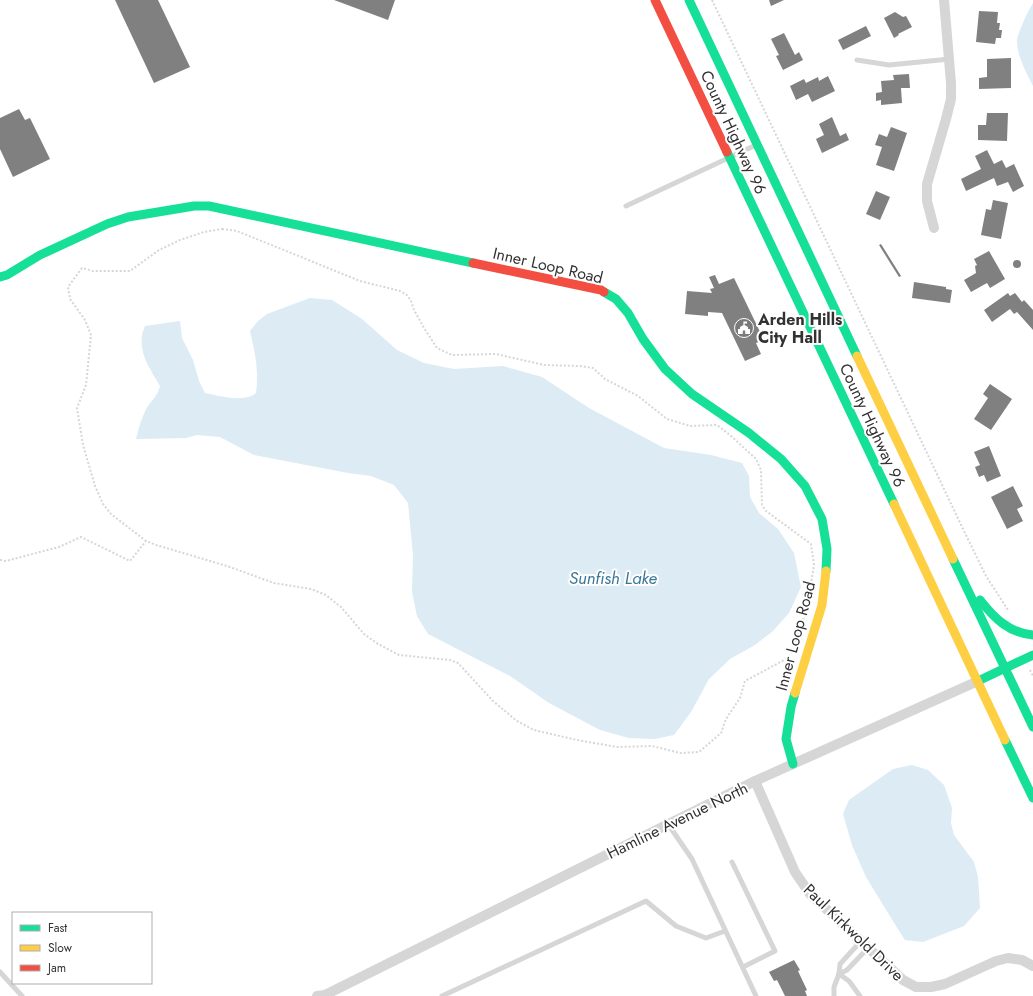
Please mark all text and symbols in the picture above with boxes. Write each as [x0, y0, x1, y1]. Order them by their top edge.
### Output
street label: County Highway 96 [695, 67, 772, 198]
street label: Inner Loop Road [491, 242, 605, 289]
place label: Arden Hills City Hall [757, 308, 842, 349]
public building icon: Arden Hills City Hall [733, 317, 755, 339]
street label: County Highway 96 [834, 360, 911, 491]
water label: Sunfish Lake [569, 566, 658, 590]
street label: Inner Loop Road [770, 579, 821, 693]
street label: Hamline Avenue North [603, 776, 752, 865]
street label: Paul Kirkwold Drive [798, 878, 909, 986]
legend [12, 912, 152, 984]
text: Fast [48, 919, 67, 937]
text: Slow [48, 939, 73, 957]
text: Jam [46, 959, 66, 977]

